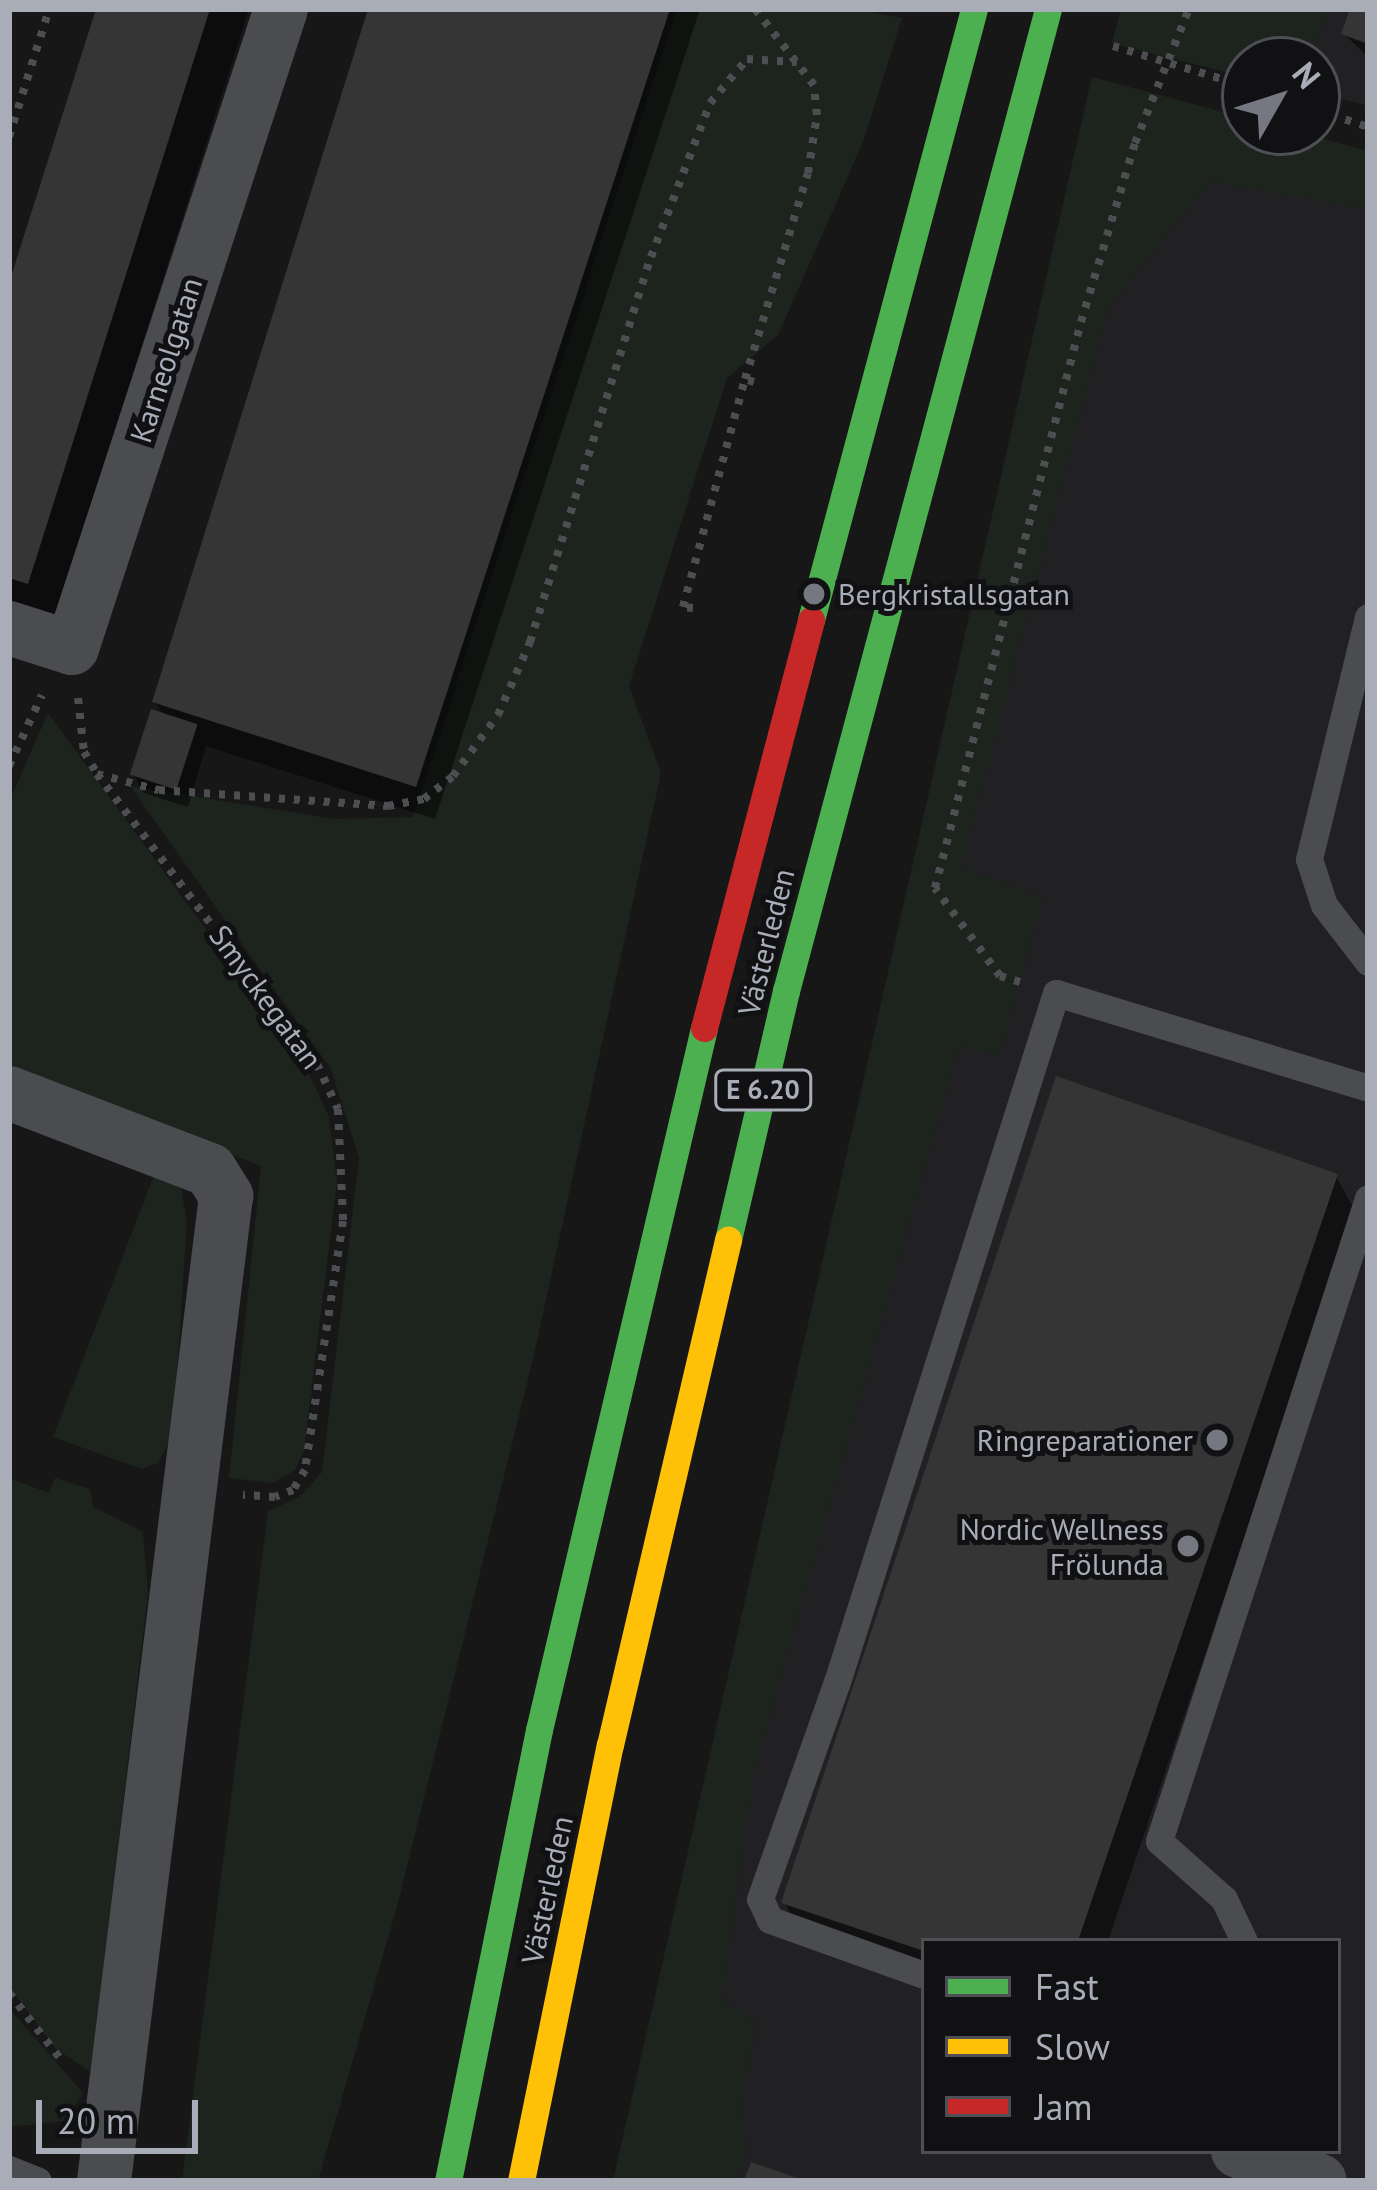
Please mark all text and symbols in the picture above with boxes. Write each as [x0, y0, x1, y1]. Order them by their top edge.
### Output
north arrow [1221, 36, 1341, 156]
text: N [1284, 53, 1331, 97]
street label: Karneolgatan [122, 273, 210, 447]
place label: Bergkristallsgatan [838, 576, 1070, 612]
marker: Bergkristallsgatan [801, 581, 827, 607]
street label: Västerleden [730, 865, 802, 1019]
street label: Smyckegatan [202, 918, 330, 1076]
road number: E 6.20 [712, 1069, 814, 1111]
place label: Ringreparationer [977, 1422, 1193, 1458]
marker: Ringreparationer [1204, 1427, 1230, 1453]
place label: Nordic Wellness Frölunda [959, 1511, 1164, 1582]
marker: Nordic Wellness Frölunda [1175, 1533, 1201, 1559]
street label: Västerleden [514, 1813, 580, 1967]
legend [921, 1938, 1341, 2154]
text: Fast [1035, 1963, 1099, 2010]
text: Slow [1035, 2023, 1110, 2070]
scale bar [42, 2076, 204, 2150]
text: Jam [1035, 2083, 1093, 2130]
text: 20 m [57, 2097, 135, 2144]

